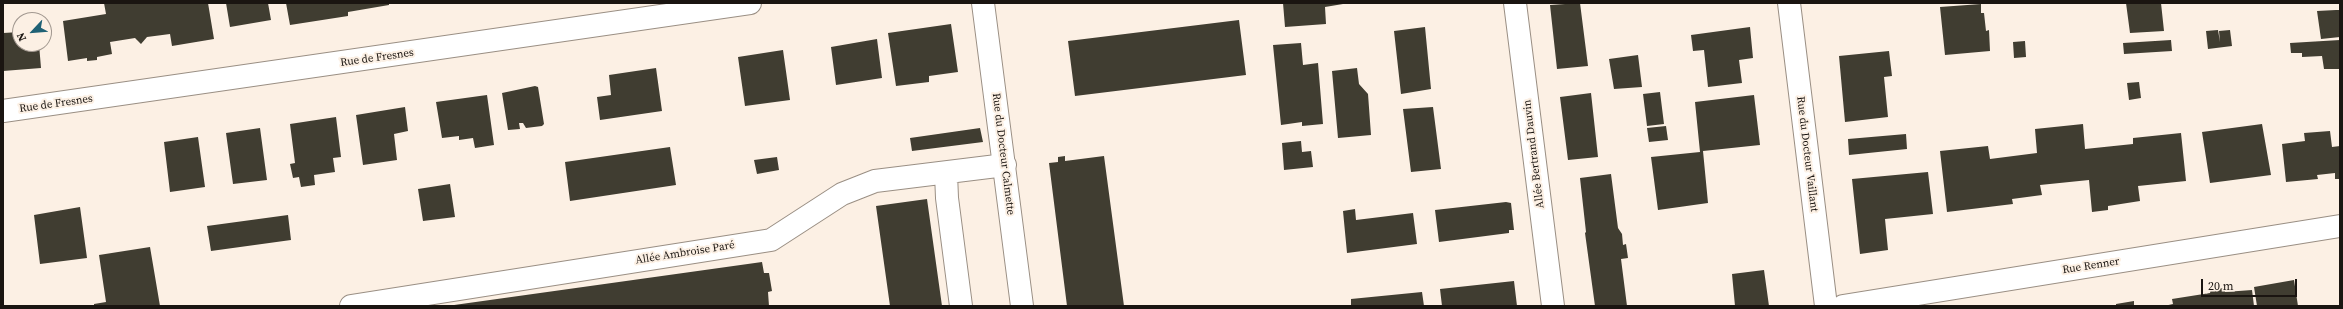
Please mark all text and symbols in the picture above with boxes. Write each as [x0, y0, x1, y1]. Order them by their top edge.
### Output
north arrow [12, 12, 52, 52]
text: N [13, 30, 30, 44]
street label: Rue de Fresnes [339, 46, 415, 70]
street label: Rue de Fresnes [18, 92, 94, 116]
street label: Rue du Docteur Calmette [989, 92, 1017, 216]
street label: Rue du Docteur Vaillant [1793, 96, 1821, 212]
street label: Allée Bertrand Dauvin [1521, 99, 1547, 209]
street label: Allée Ambroise Paré [634, 239, 736, 267]
street label: Rue Renner [2061, 255, 2121, 277]
scale bar [2203, 271, 2299, 297]
text: 20 m [2208, 278, 2234, 294]

